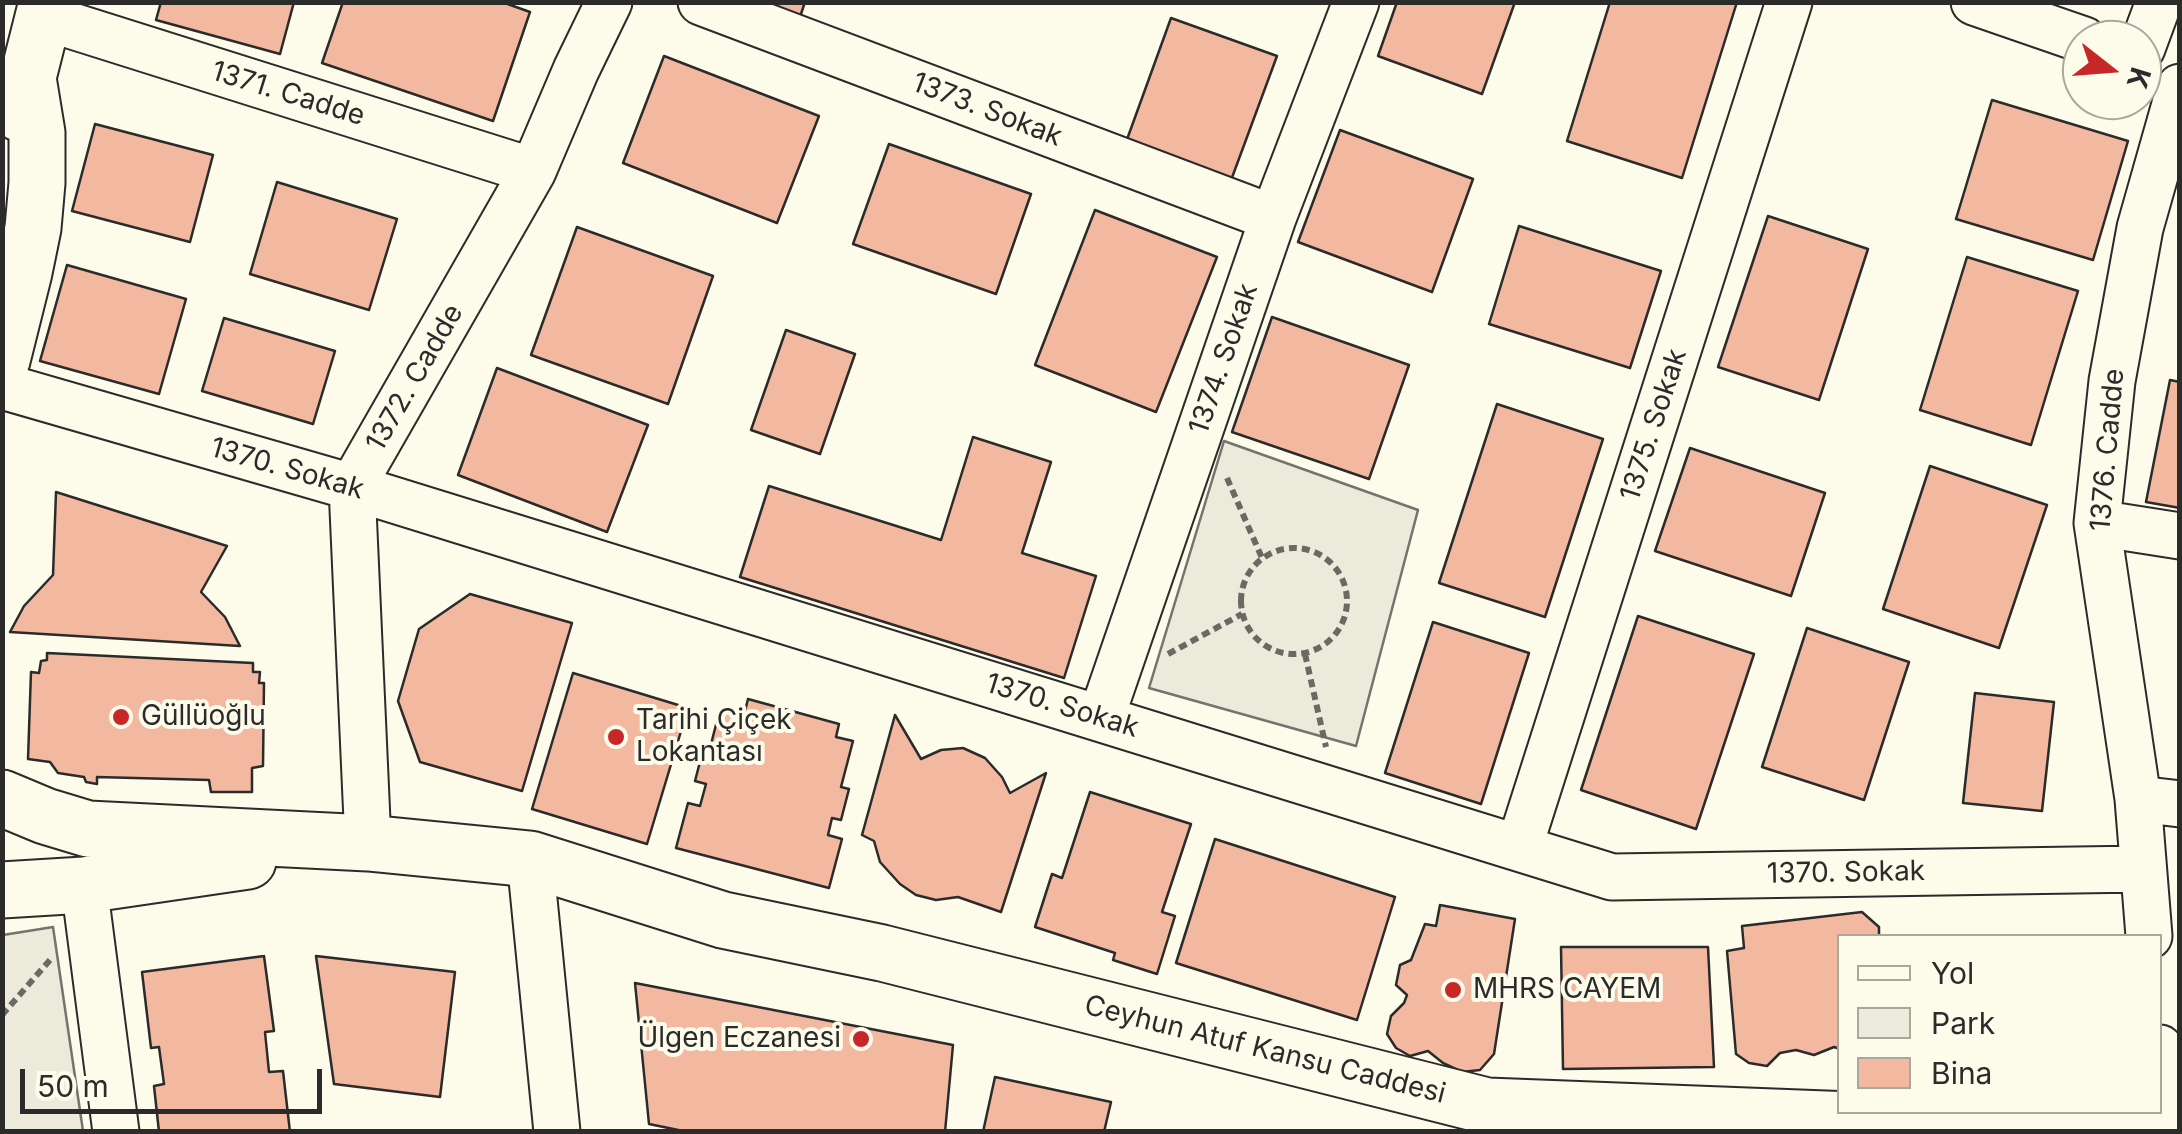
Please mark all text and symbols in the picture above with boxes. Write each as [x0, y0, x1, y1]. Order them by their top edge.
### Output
north arrow [2062, 20, 2162, 120]
street label: 1371. Cadde [207, 55, 369, 133]
text: K [2120, 64, 2158, 93]
street label: 1373. Sokak [907, 66, 1067, 154]
street label: 1374. Sokak [1183, 279, 1265, 439]
street label: 1372. Cadde [359, 298, 471, 458]
street label: 1375. Sokak [1614, 345, 1694, 505]
street label: 1376. Cadde [2084, 367, 2132, 533]
street label: 1370. Sokak [206, 431, 368, 507]
street label: 1370. Sokak [981, 667, 1143, 745]
place label: Güllüoğlu [141, 700, 266, 734]
place label: Tarihi Çiçek Lokantası [636, 704, 792, 770]
marker: Güllüoğlu [110, 706, 132, 728]
marker: Tarihi Çiçek Lokantası [605, 726, 627, 748]
street label: 1370. Sokak [1767, 855, 1925, 891]
legend [1837, 934, 2162, 1114]
text: Yol [1931, 955, 1974, 991]
place label: MHRS CAYEM [1473, 973, 1661, 1007]
marker: MHRS CAYEM [1442, 979, 1464, 1001]
street label: Ceyhun Atuf Kansu Caddesi [1081, 989, 1449, 1111]
text: Park [1931, 1005, 1995, 1041]
place label: Ülgen Eczanesi [637, 1022, 841, 1056]
marker: Ülgen Eczanesi [850, 1028, 872, 1050]
scale bar [25, 1049, 328, 1111]
text: Bina [1931, 1055, 1992, 1091]
text: 50 m [37, 1068, 109, 1104]

